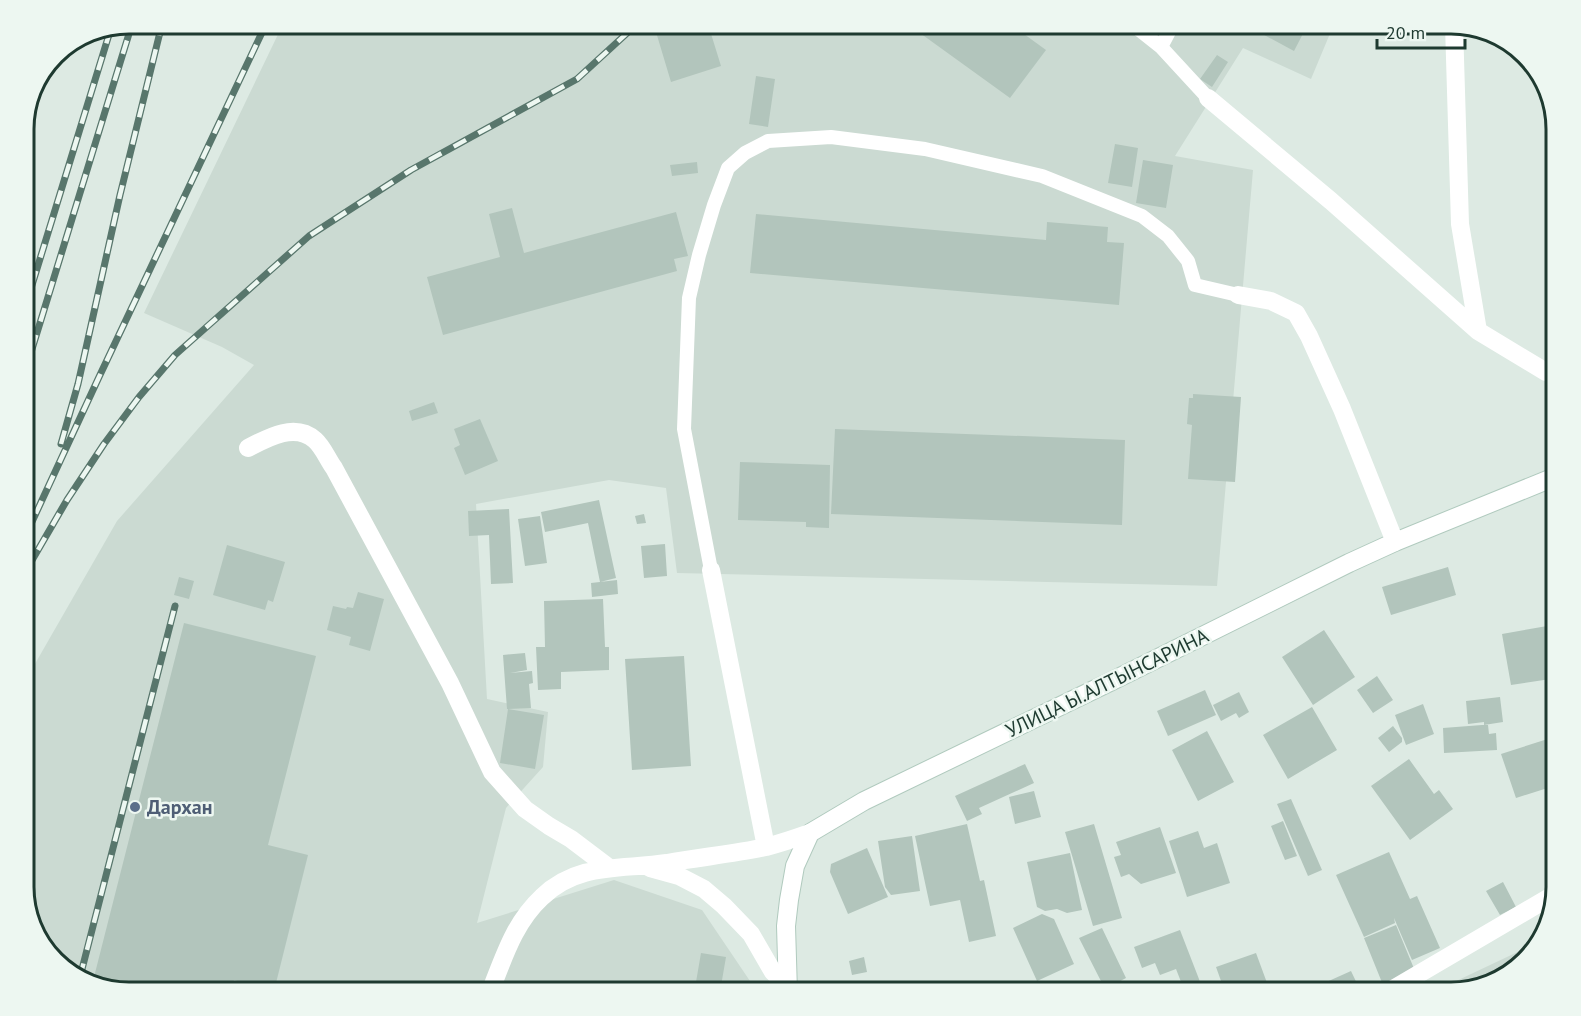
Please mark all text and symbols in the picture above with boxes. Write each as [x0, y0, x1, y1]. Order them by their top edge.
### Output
scale bar [1377, 12, 1466, 50]
text: 20 m [1386, 21, 1425, 44]
street label: УЛИЦА Ы.АЛТЫНСАРИНА [1001, 622, 1213, 743]
place label: Дархан [147, 794, 212, 820]
marker: Дархан [128, 800, 142, 814]

